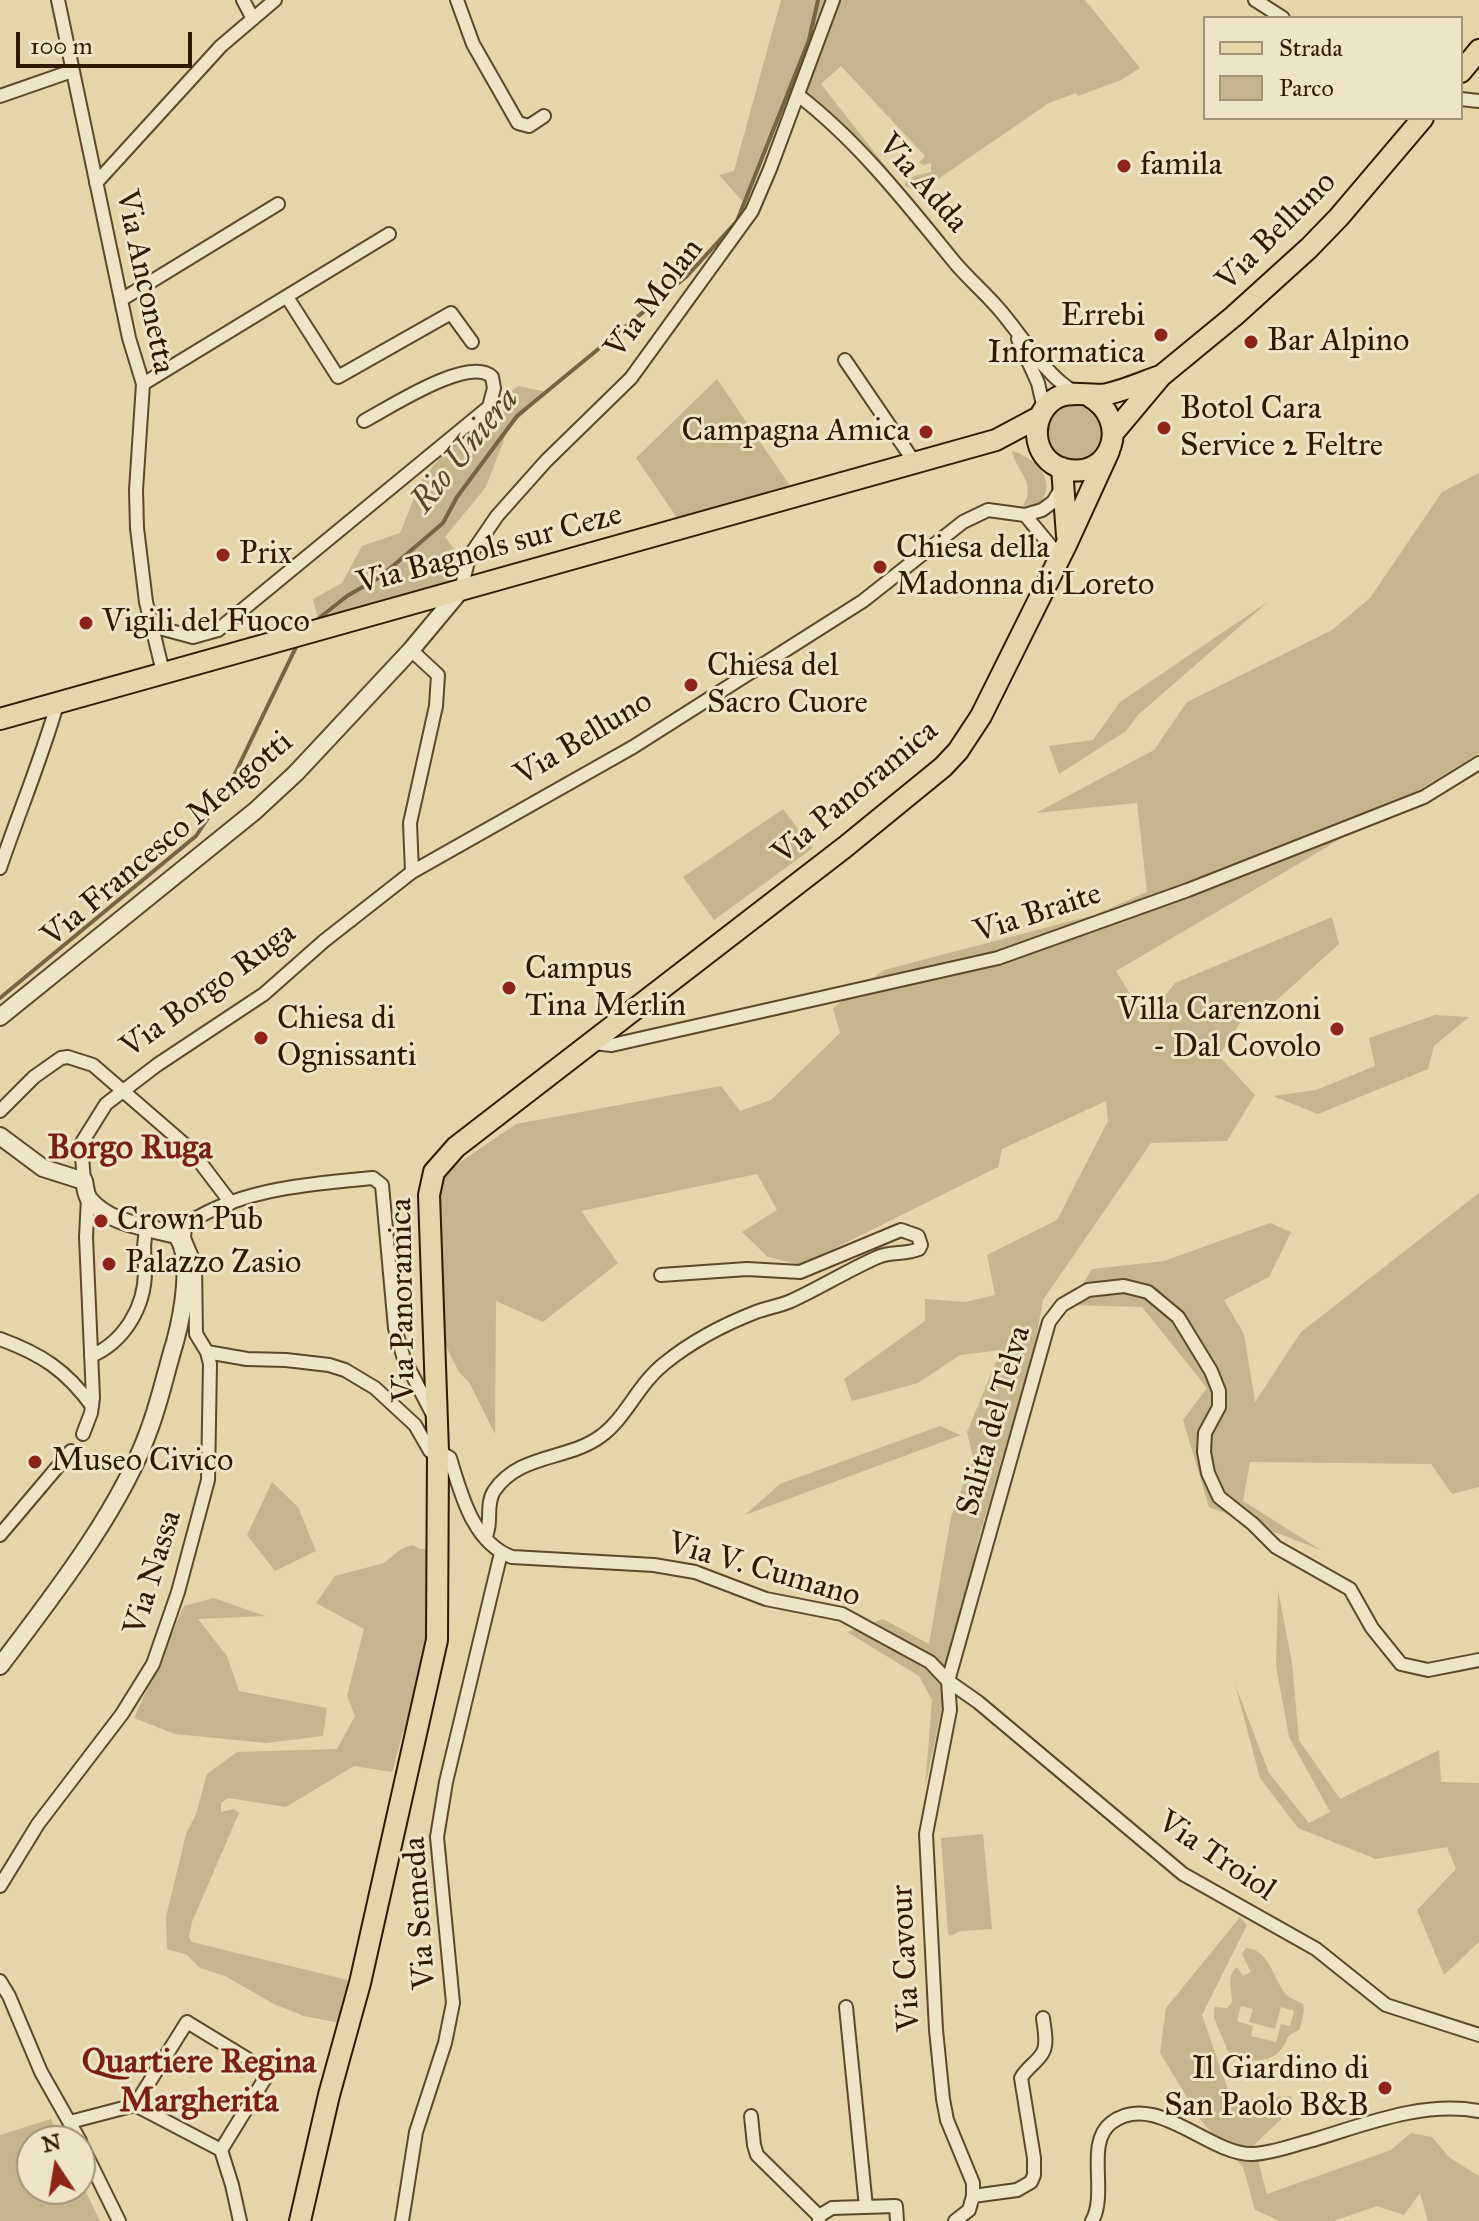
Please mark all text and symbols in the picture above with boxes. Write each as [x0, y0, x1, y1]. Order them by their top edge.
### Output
scale bar [20, 16, 196, 66]
legend [1203, 16, 1463, 120]
text: 100 m [30, 31, 93, 61]
text: Strada [1279, 33, 1343, 63]
text: Parco [1279, 73, 1334, 103]
street label: Via Adda [869, 127, 975, 241]
place label: famila [1140, 147, 1222, 185]
marker: famila [1115, 157, 1133, 175]
street label: Via Belluno [1209, 164, 1345, 300]
street label: Via Anconetta [106, 187, 182, 377]
street label: Via Molan [598, 232, 712, 366]
place label: Errebi Informatica [988, 298, 1145, 373]
place label: Bar Alpino [1267, 323, 1409, 361]
marker: Errebi Informatica [1152, 326, 1170, 344]
marker: Bar Alpino [1242, 333, 1260, 351]
water label: Rio Uniera [403, 380, 529, 522]
place label: Botol Cara Service 2 Feltre [1180, 391, 1383, 466]
place label: Campagna Amica [681, 413, 910, 451]
marker: Botol Cara Service 2 Feltre [1155, 419, 1173, 437]
marker: Campagna Amica [917, 423, 935, 441]
street label: Via Bagnols sur Ceze [353, 496, 627, 604]
place label: Chiesa della Madonna di Loreto [896, 530, 1154, 605]
place label: Prix [239, 536, 292, 574]
marker: Prix [214, 546, 232, 564]
marker: Chiesa della Madonna di Loreto [871, 558, 889, 576]
place label: Vigili del Fuoco [102, 604, 310, 642]
marker: Vigili del Fuoco [77, 614, 95, 632]
place label: Chiesa del Sacro Cuore [707, 648, 868, 723]
marker: Chiesa del Sacro Cuore [682, 676, 700, 694]
street label: Via Belluno [508, 683, 660, 795]
street label: Via Panoramica [765, 713, 947, 873]
street label: Via Francesco Mengotti [35, 724, 301, 956]
street label: Via Braite [970, 875, 1106, 953]
street label: Via Borgo Ruga [114, 915, 304, 1067]
place label: Campus Tina Merlin [525, 951, 686, 1026]
marker: Campus Tina Merlin [500, 979, 518, 997]
place label: Villa Carenzoni - Dal Covolo [1117, 992, 1321, 1067]
place label: Chiesa di Ognissanti [277, 1001, 417, 1076]
marker: Villa Carenzoni - Dal Covolo [1328, 1020, 1346, 1038]
marker: Chiesa di Ognissanti [252, 1029, 270, 1047]
district label: Borgo Ruga [47, 1130, 213, 1170]
street label: Via Panoramica [383, 1198, 425, 1402]
place label: Crown Pub [117, 1202, 263, 1240]
marker: Crown Pub [92, 1212, 110, 1230]
place label: Palazzo Zasio [125, 1245, 301, 1283]
marker: Palazzo Zasio [100, 1255, 118, 1273]
street label: Salita del Telva [950, 1322, 1040, 1520]
place label: Museo Civico [51, 1443, 233, 1481]
marker: Museo Civico [26, 1453, 44, 1471]
street label: Via Nassa [117, 1506, 191, 1640]
street label: Via V. Cumano [664, 1525, 864, 1617]
street label: Via Troiol [1150, 1804, 1282, 1910]
street label: Via Semeda [397, 1835, 445, 1991]
street label: Via Cavour [884, 1884, 930, 2032]
district label: Quartiere Regina Margherita [82, 2044, 316, 2124]
place label: Il Giardino di San Paolo B&B [1164, 2051, 1369, 2126]
marker: Il Giardino di San Paolo B&B [1376, 2079, 1394, 2097]
north arrow [16, 2125, 96, 2205]
text: N [39, 2128, 63, 2158]

